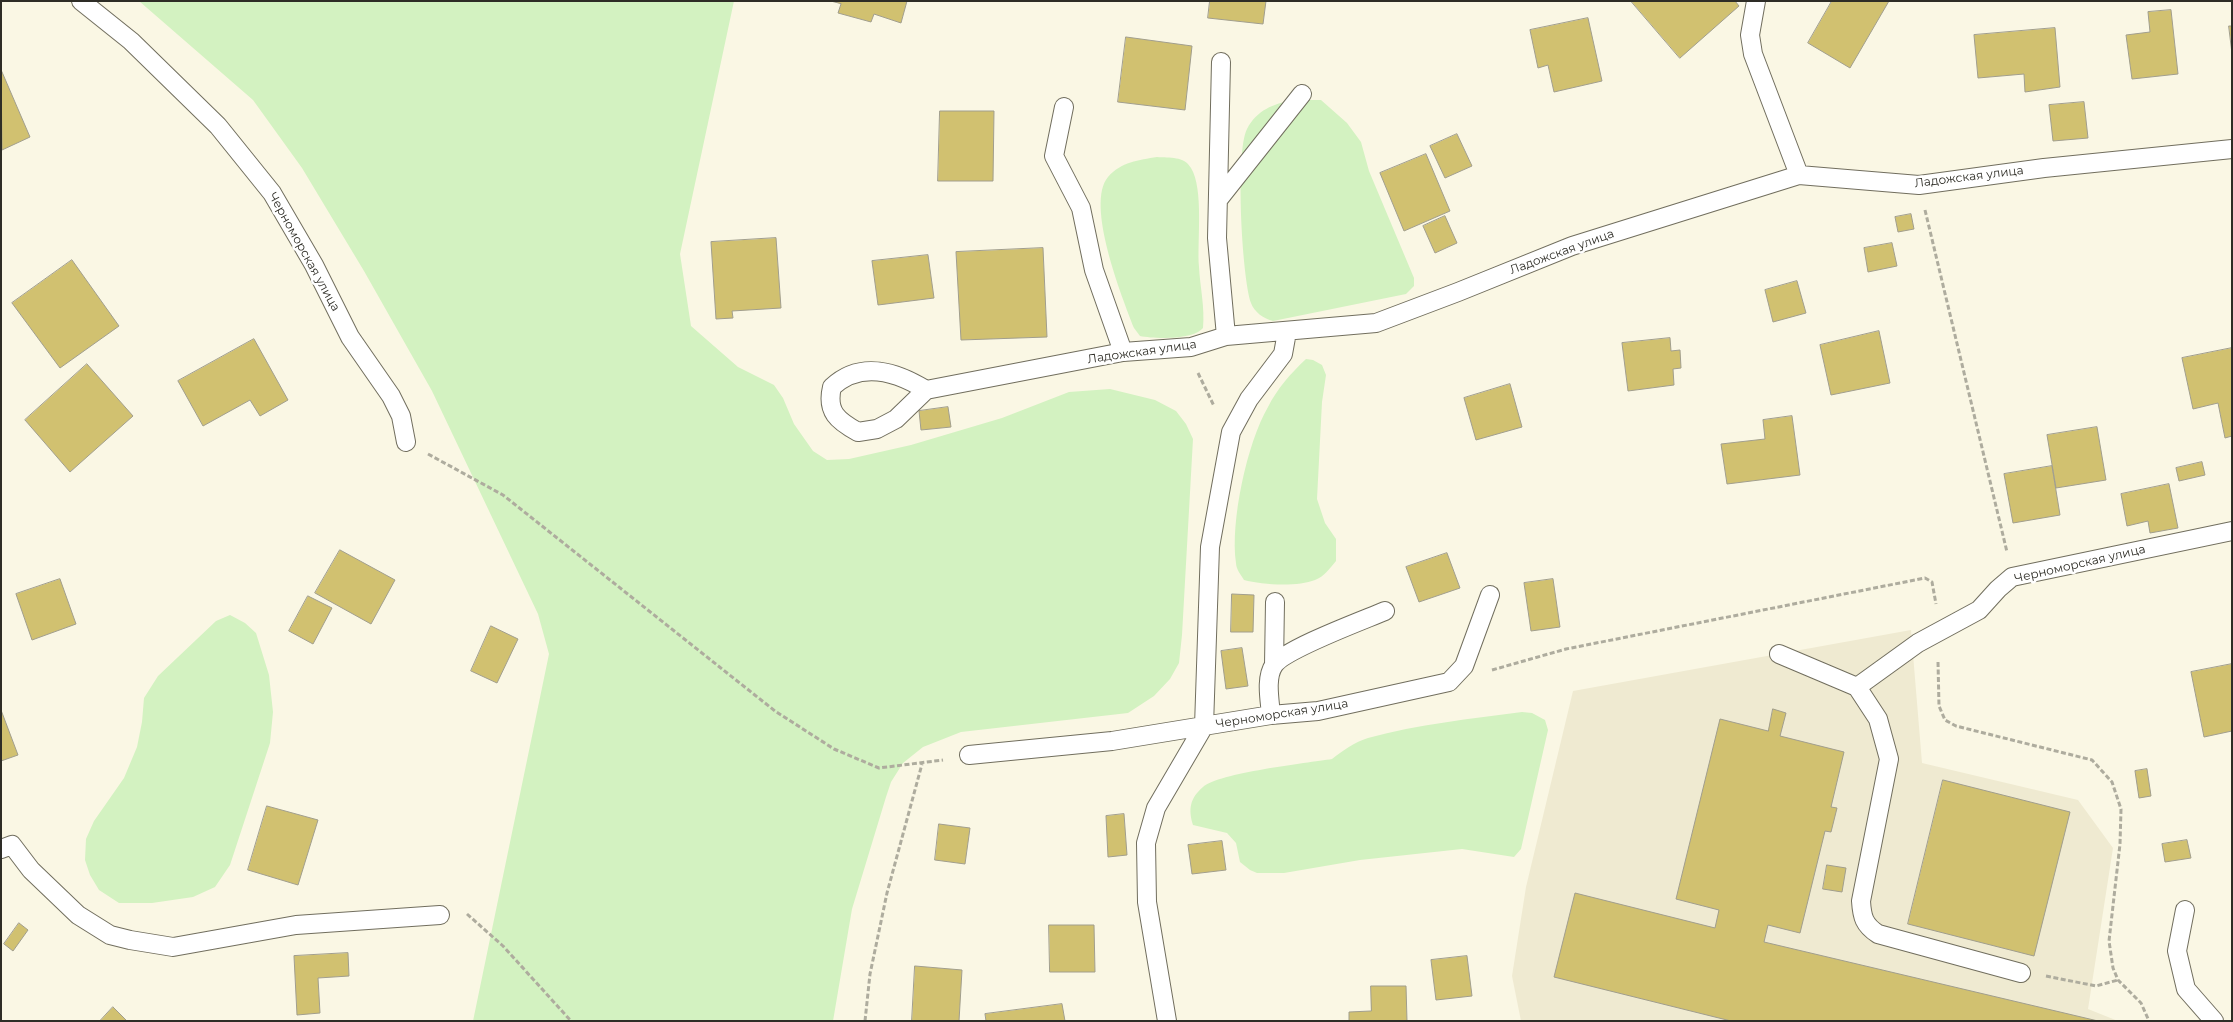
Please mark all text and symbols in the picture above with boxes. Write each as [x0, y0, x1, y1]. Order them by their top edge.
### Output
street label: Ладожская улица [1914, 163, 2024, 191]
street label: Черноморская улица [265, 190, 343, 314]
street label: Ладожская улица [1508, 226, 1616, 278]
street label: Ладожская улица [1087, 337, 1197, 367]
street label: Черноморская улица [2013, 542, 2147, 586]
street label: Черноморская улица [1215, 696, 1349, 732]

